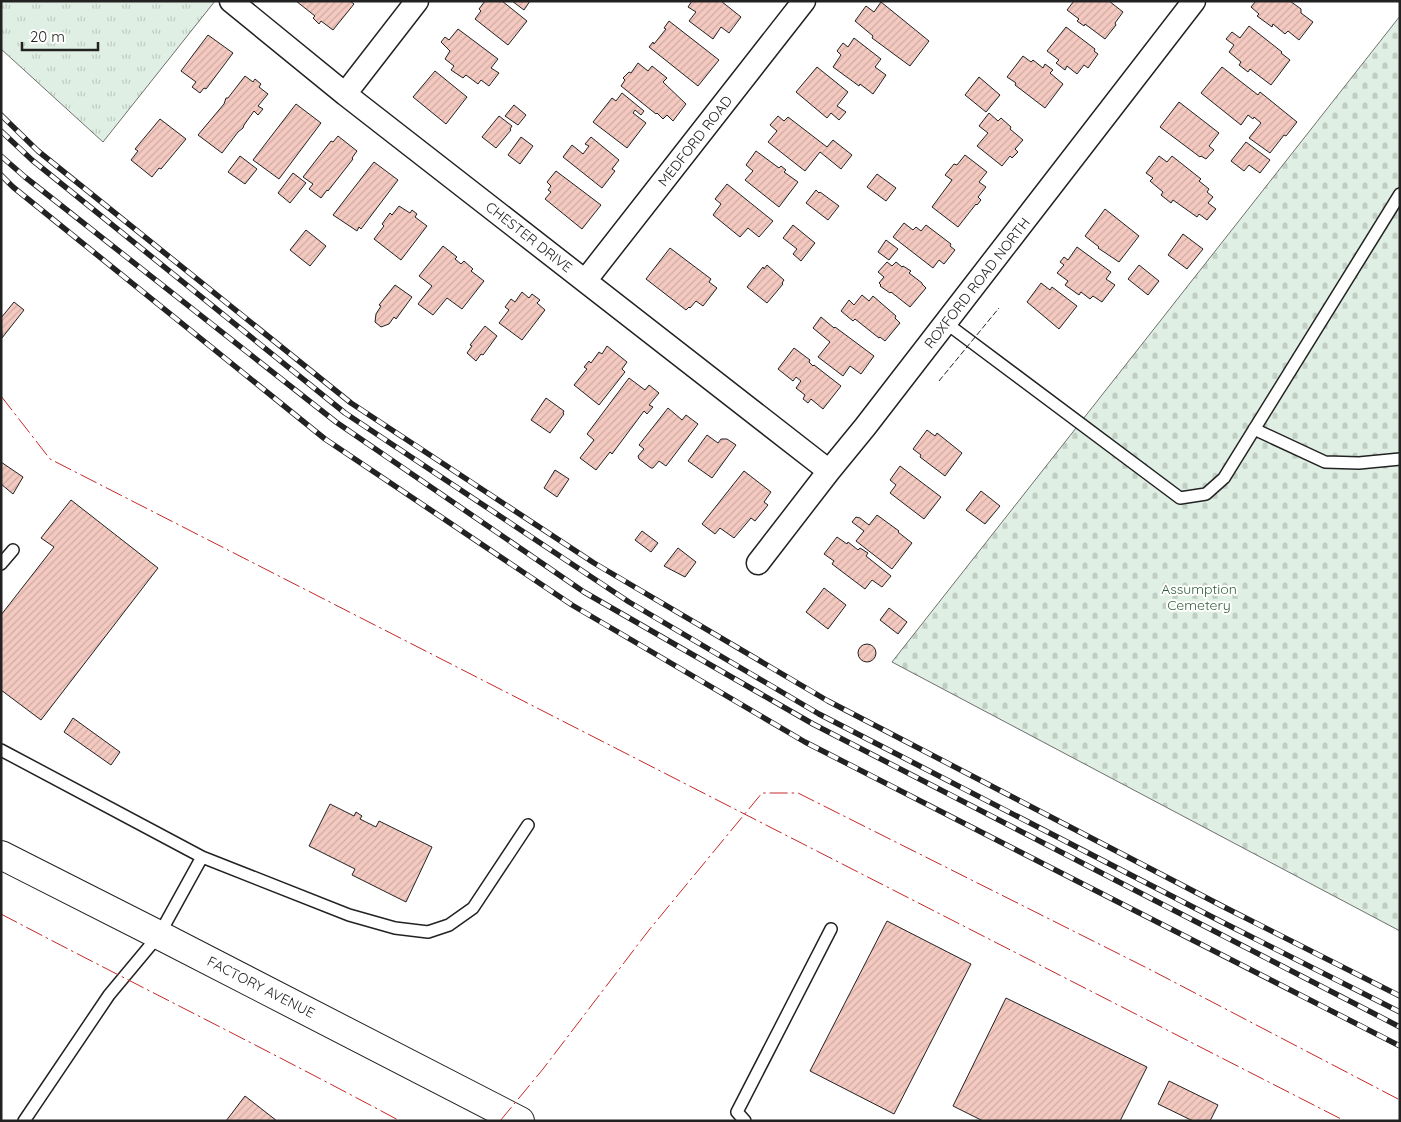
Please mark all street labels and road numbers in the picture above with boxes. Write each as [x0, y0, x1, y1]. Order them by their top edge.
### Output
street label: MEDFORD ROAD [654, 92, 736, 190]
street label: CHESTER DRIVE [482, 198, 576, 276]
street label: ROXFORD ROAD NORTH [920, 214, 1034, 352]
street label: FACTORY AVENUE [204, 952, 318, 1022]

